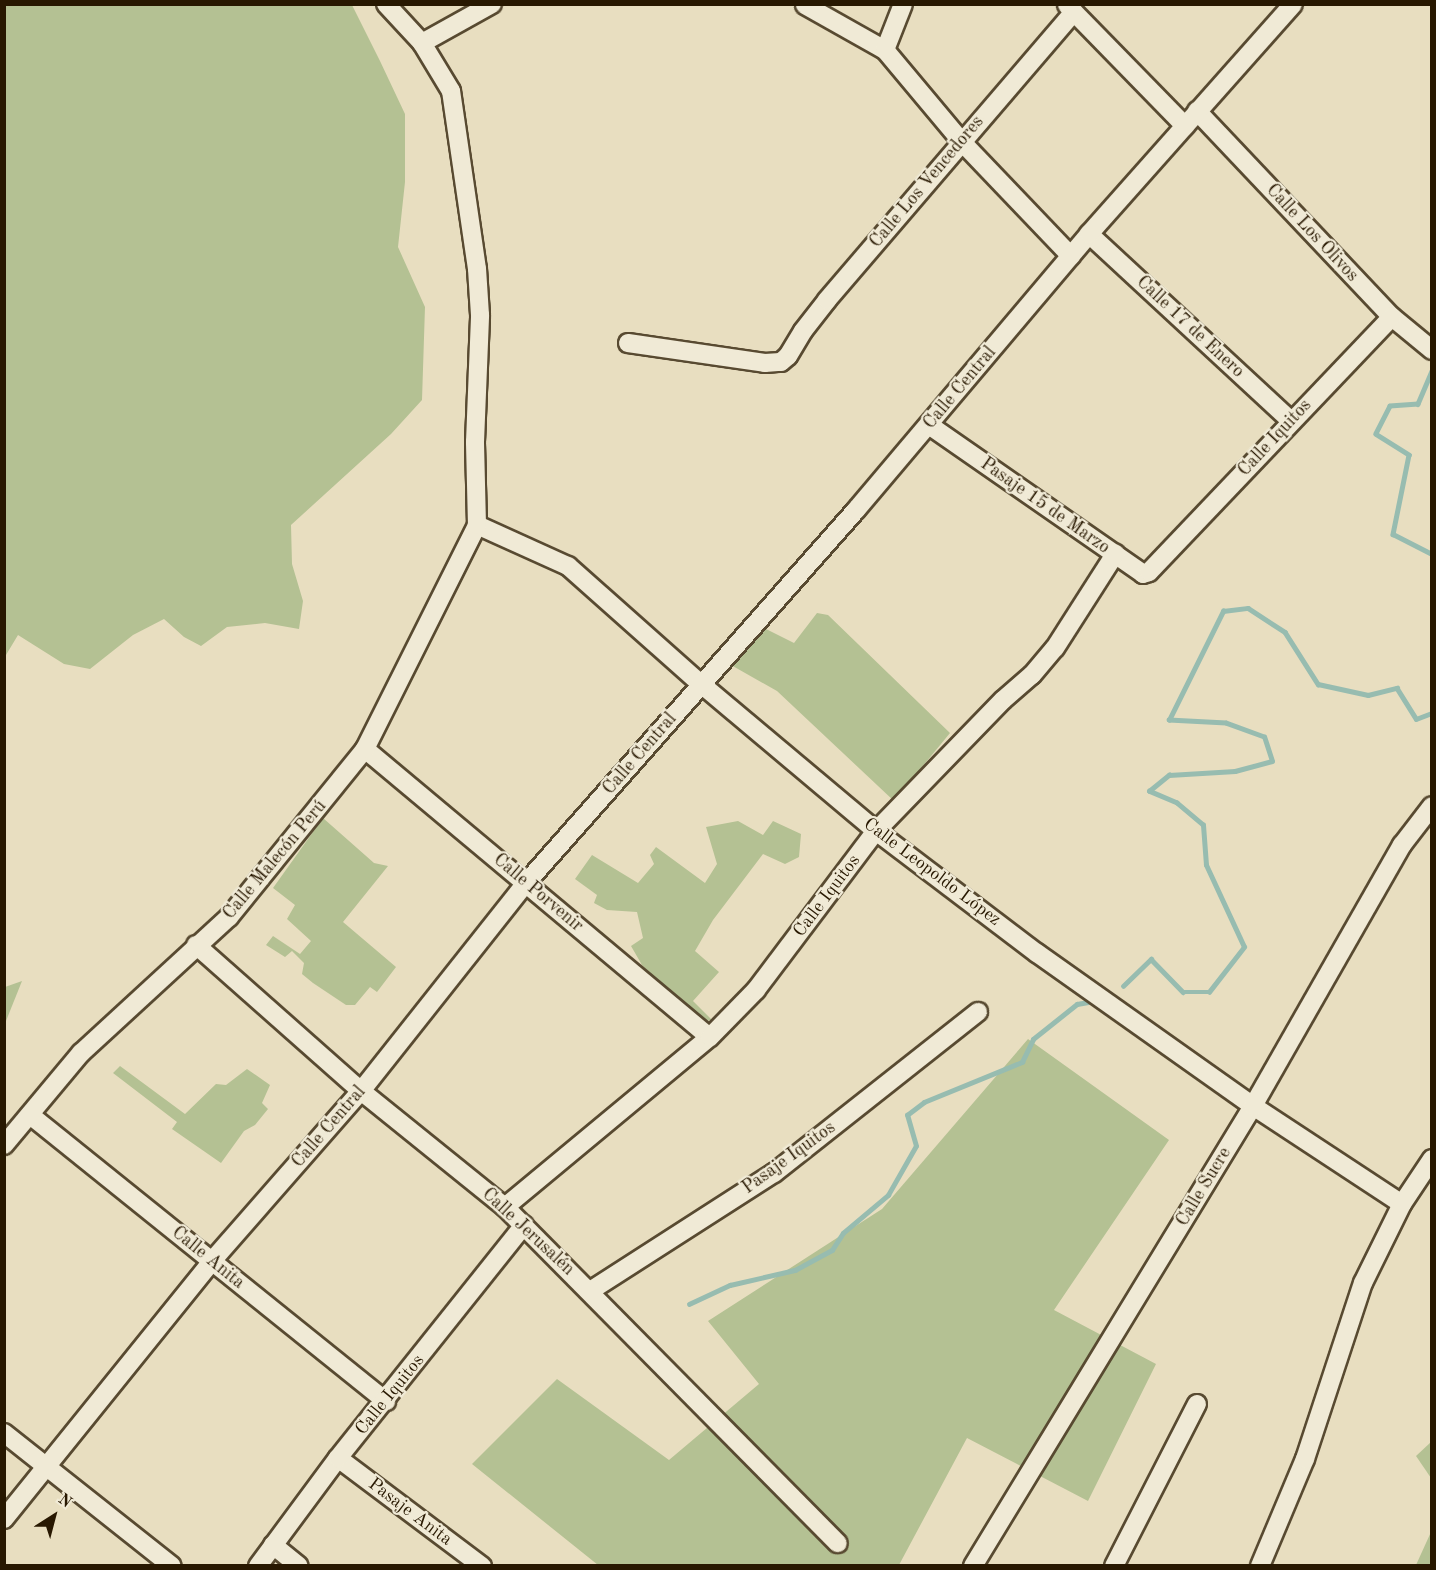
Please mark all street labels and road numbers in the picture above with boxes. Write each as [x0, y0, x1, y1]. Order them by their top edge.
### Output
street label: Calle Los Vencedores [865, 112, 989, 252]
street label: Calle Los Olivos [1261, 180, 1363, 286]
street label: Calle 17 de Enero [1132, 272, 1248, 382]
street label: Calle Central [919, 342, 1001, 434]
street label: Calle Iquitos [1234, 395, 1316, 481]
street label: Pasaje 15 de Marzo [976, 453, 1114, 559]
street label: Calle Central [599, 709, 681, 799]
street label: Calle Malecón Perú [219, 796, 331, 924]
street label: Calle Leopoldo López [859, 813, 1005, 931]
street label: Calle Porvenir [489, 849, 587, 937]
street label: Calle Iquitos [789, 851, 865, 941]
street label: Calle Central [288, 1082, 370, 1172]
street label: Pasaje Iquitos [738, 1117, 840, 1199]
street label: Calle Sucre [1172, 1144, 1236, 1230]
street label: Calle Jerusalén [477, 1184, 579, 1280]
street label: Calle Anita [167, 1222, 249, 1294]
street label: Calle Iquitos [351, 1350, 429, 1440]
street label: Pasaje Anita [364, 1473, 456, 1551]

